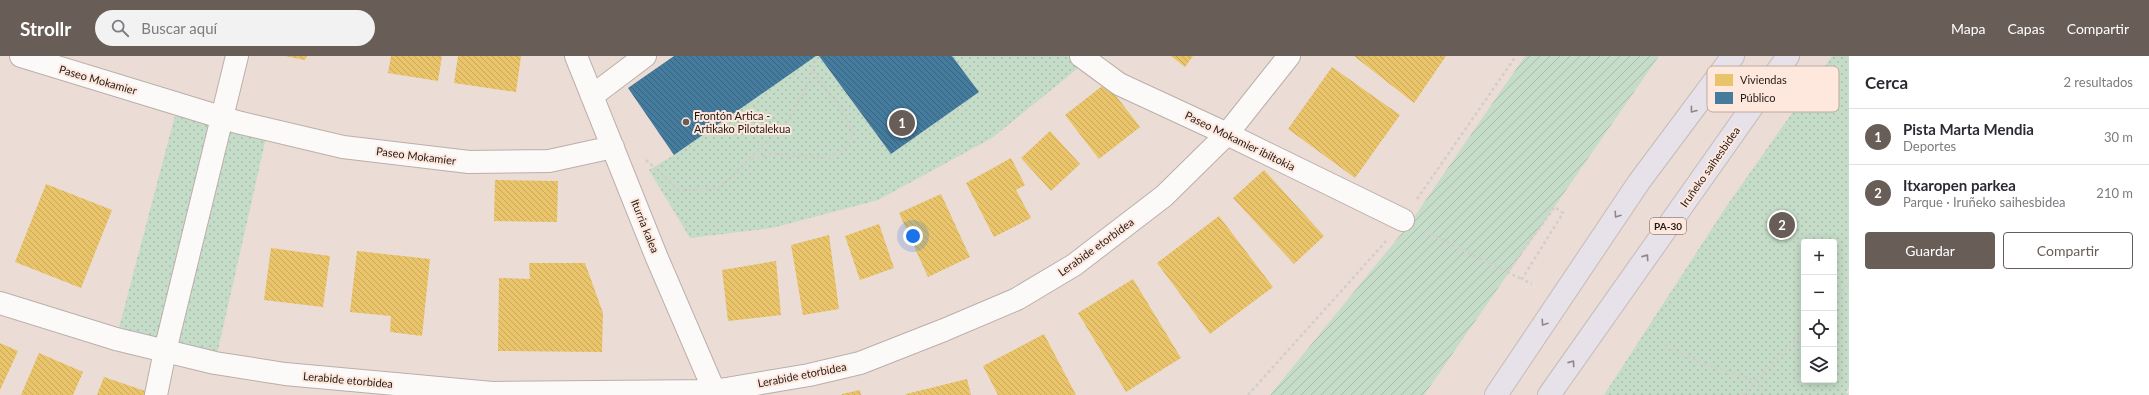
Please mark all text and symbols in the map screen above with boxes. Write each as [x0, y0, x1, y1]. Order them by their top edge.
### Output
search box [95, 10, 375, 46]
text: Strollr [20, 17, 71, 40]
icon: search [109, 17, 131, 39]
text: Buscar aquí [141, 19, 217, 37]
text: Mapa [1951, 20, 1986, 37]
text: Capas [2008, 20, 2045, 37]
text: Compartir [2067, 20, 2129, 37]
street label: Paseo Mokamier [58, 62, 139, 97]
legend [1707, 66, 1839, 112]
text: Cerca [1865, 72, 1908, 93]
text: Viviendas [1740, 73, 1787, 86]
text: 2 resultados [2063, 74, 2133, 90]
text: Público [1740, 91, 1775, 104]
one-way arrow [1691, 105, 1698, 112]
pin: 1 [889, 108, 915, 138]
street label: Paseo Mokamier ibiltokia [1183, 108, 1297, 173]
place label: Frontón Artica - Artikako Pilotalekua [694, 109, 791, 135]
marker: Frontón Artica - Artikako Pilotalekua [681, 117, 691, 127]
text: Pista Marta Mendia [1903, 120, 2034, 138]
street label: Iruñeko saihesbidea [1677, 124, 1742, 209]
text: 1 [1874, 129, 1882, 145]
text: 30 m [2104, 129, 2133, 145]
text: Deportes [1903, 138, 1956, 154]
street label: Paseo Mokamier [375, 144, 457, 167]
text: Itxaropen parkea [1903, 176, 2016, 194]
text: 2 [1874, 185, 1882, 201]
text: 210 m [2096, 185, 2133, 201]
text: Parque · Iruñeko saihesbidea [1903, 194, 2066, 210]
street label: Iturria kalea [629, 197, 662, 255]
pin: 2 [1769, 210, 1795, 240]
one-way arrow [1614, 211, 1622, 218]
street label: Lerabide etorbidea [1055, 215, 1136, 278]
road number: PA-30 [1650, 218, 1686, 234]
your location [903, 226, 923, 246]
button: Guardar [1865, 232, 1995, 269]
button: Compartir [2003, 232, 2133, 269]
map controls [1801, 239, 1837, 383]
button: + [1801, 239, 1837, 275]
one-way arrow [1641, 254, 1649, 261]
button: − [1801, 275, 1837, 311]
button: locate [1801, 311, 1837, 347]
one-way arrow [1541, 319, 1549, 326]
button: layers [1801, 347, 1837, 383]
street label: Lerabide etorbidea [756, 360, 847, 389]
one-way arrow [1567, 360, 1574, 367]
street label: Lerabide etorbidea [303, 369, 394, 390]

